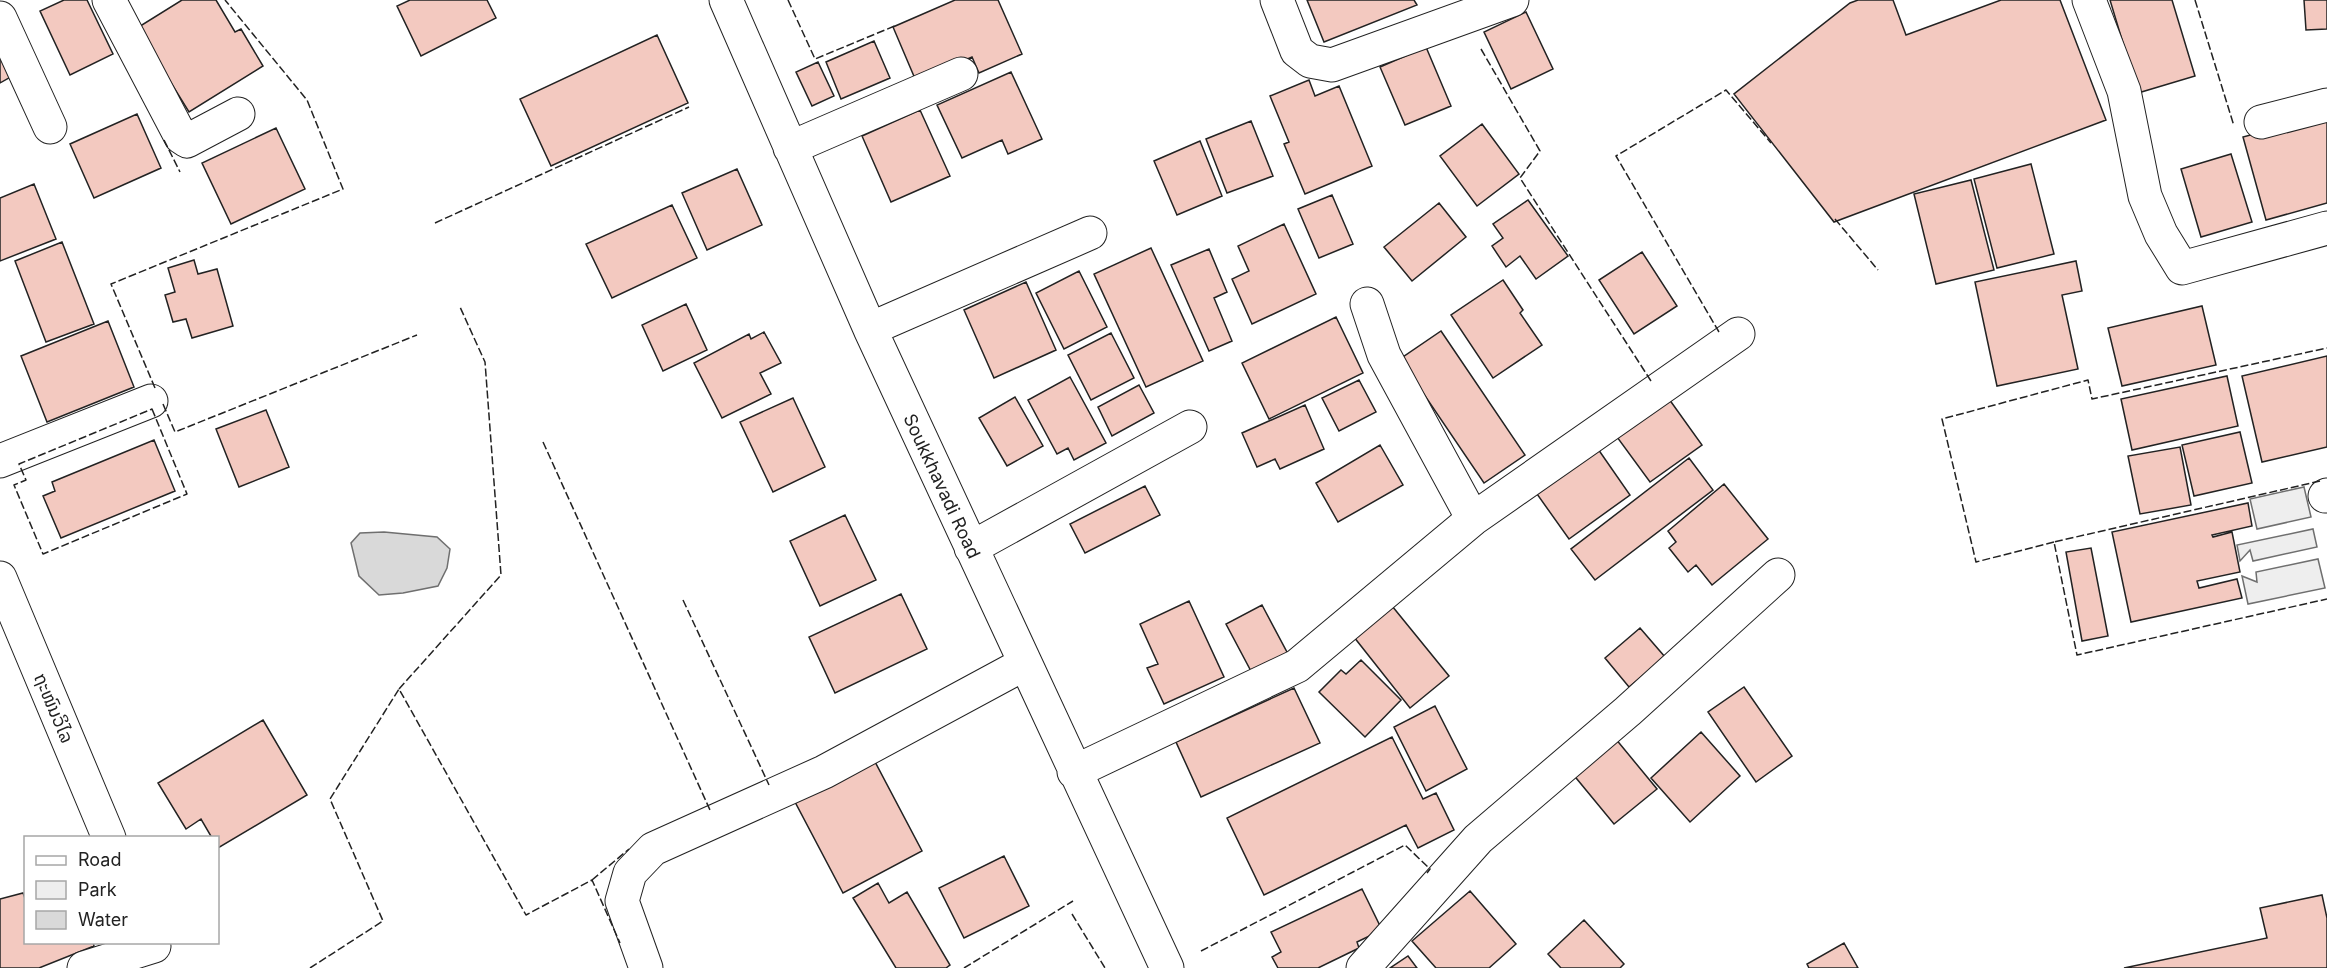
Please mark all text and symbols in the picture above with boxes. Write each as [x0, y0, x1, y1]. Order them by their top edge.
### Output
street label: Soukkhavadi Road [899, 410, 985, 562]
street label: ຖະໜົນວິໄລ [30, 670, 78, 746]
legend [24, 836, 219, 944]
text: Road [78, 849, 121, 870]
text: Park [78, 879, 117, 900]
text: Water [78, 909, 128, 930]

